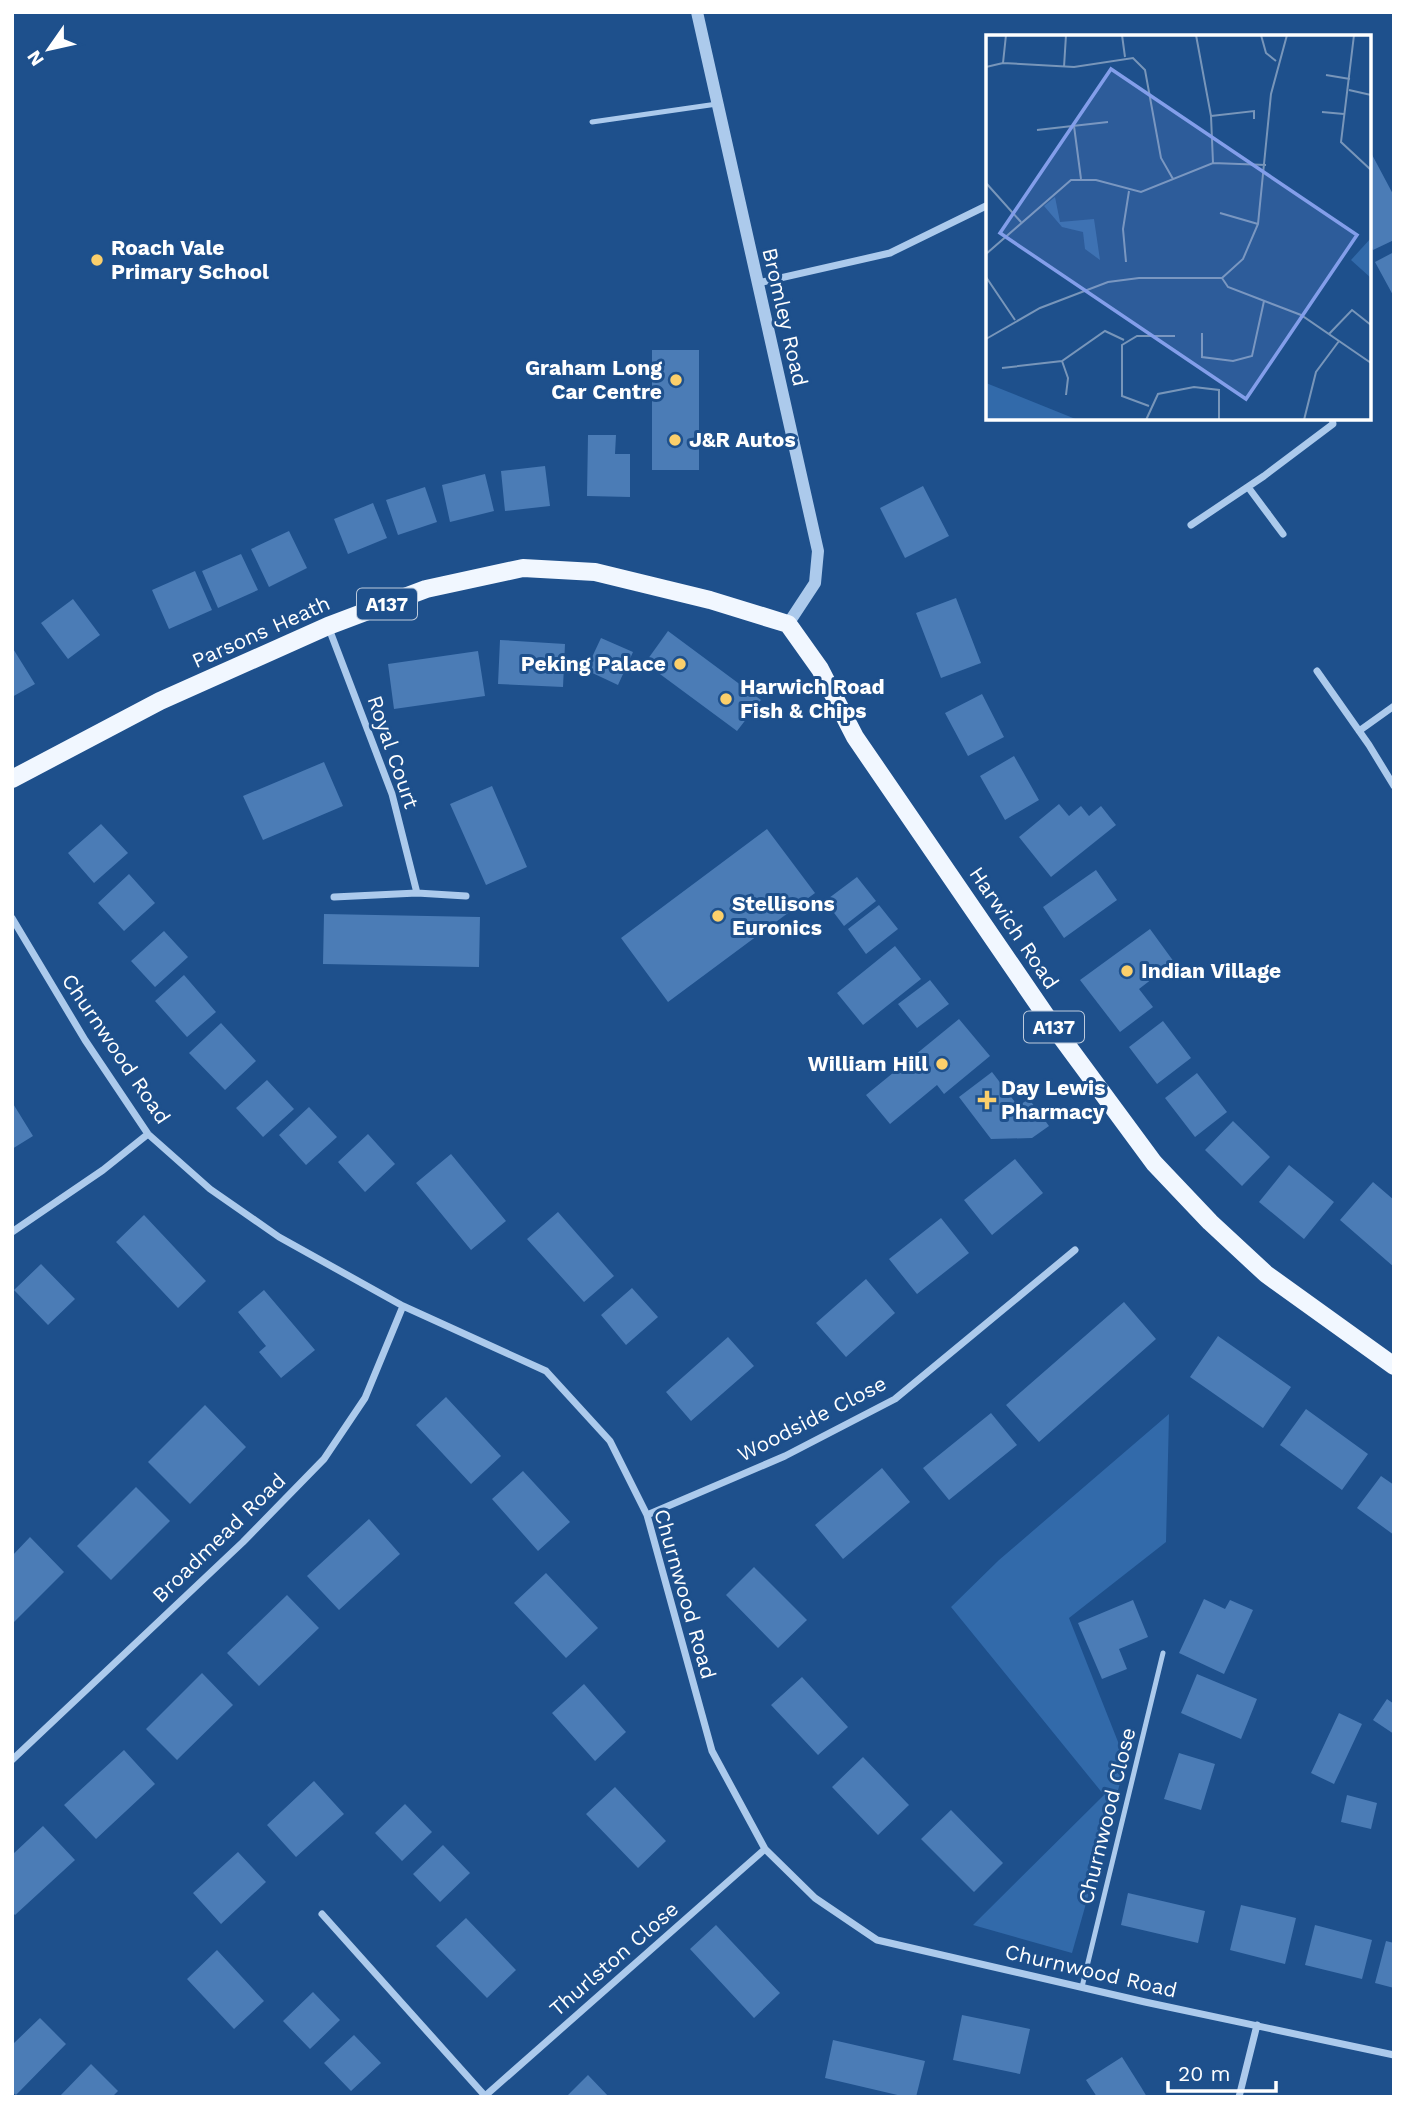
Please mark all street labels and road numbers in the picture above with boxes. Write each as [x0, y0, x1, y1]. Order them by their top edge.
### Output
street label: Bromley Road [757, 245, 814, 389]
road number: A137 [357, 589, 417, 620]
street label: Parsons Heath [188, 590, 334, 673]
street label: Royal Court [362, 692, 425, 812]
street label: Harwich Road [964, 862, 1065, 994]
street label: Churnwood Road [57, 969, 176, 1129]
road number: A137 [1024, 1012, 1084, 1042]
street label: Woodside Close [733, 1370, 890, 1467]
street label: Broadmead Road [147, 1468, 290, 1607]
street label: Churnwood Road [649, 1506, 722, 1682]
street label: Churnwood Close [1072, 1725, 1141, 1907]
street label: Thurlston Close [544, 1896, 683, 2021]
street label: Churnwood Road [1003, 1939, 1180, 2002]

